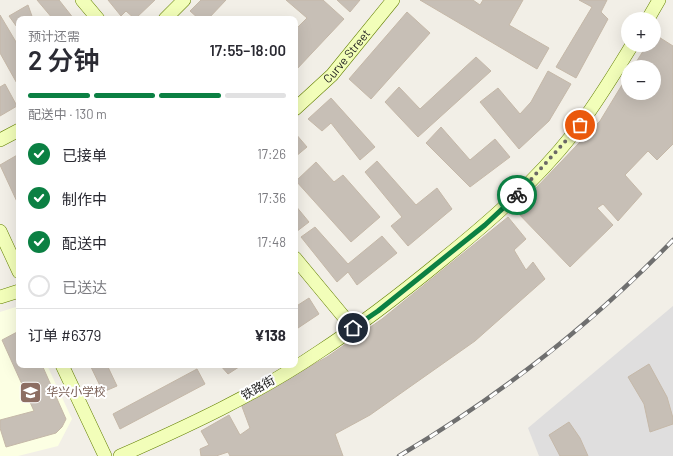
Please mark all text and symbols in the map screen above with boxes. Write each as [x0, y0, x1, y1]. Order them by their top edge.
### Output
map controls [621, 12, 661, 100]
button: + [621, 12, 661, 52]
street label: Curve Street [320, 26, 372, 86]
text: 预计还需 [28, 28, 80, 44]
text: 17:55–18:00 [209, 41, 286, 59]
text: 2 分钟 [28, 44, 100, 75]
button: − [621, 60, 661, 100]
text: 配送中 · 130 m [28, 106, 107, 122]
pin [563, 108, 597, 142]
icon: bag [569, 114, 591, 136]
icon: check [28, 143, 50, 165]
text: 已接单 [62, 146, 107, 164]
text: 17:26 [257, 146, 286, 162]
courier [497, 175, 537, 215]
icon: bike [506, 184, 528, 206]
icon: check [28, 187, 50, 209]
text: 制作中 [62, 190, 107, 208]
text: 17:36 [258, 190, 286, 206]
icon: check [28, 231, 50, 253]
text: 配送中 [62, 234, 107, 252]
text: 17:48 [257, 234, 286, 250]
text: 已送达 [62, 278, 107, 296]
pin [336, 311, 370, 345]
icon: home [342, 317, 364, 339]
text: 订单 #6379 [28, 326, 101, 344]
text: ¥138 [254, 326, 286, 344]
street label: 铁路街 [238, 372, 277, 402]
school or university icon: 华兴小学校 [17, 379, 43, 405]
place label: 华兴小学校 [46, 384, 106, 398]

